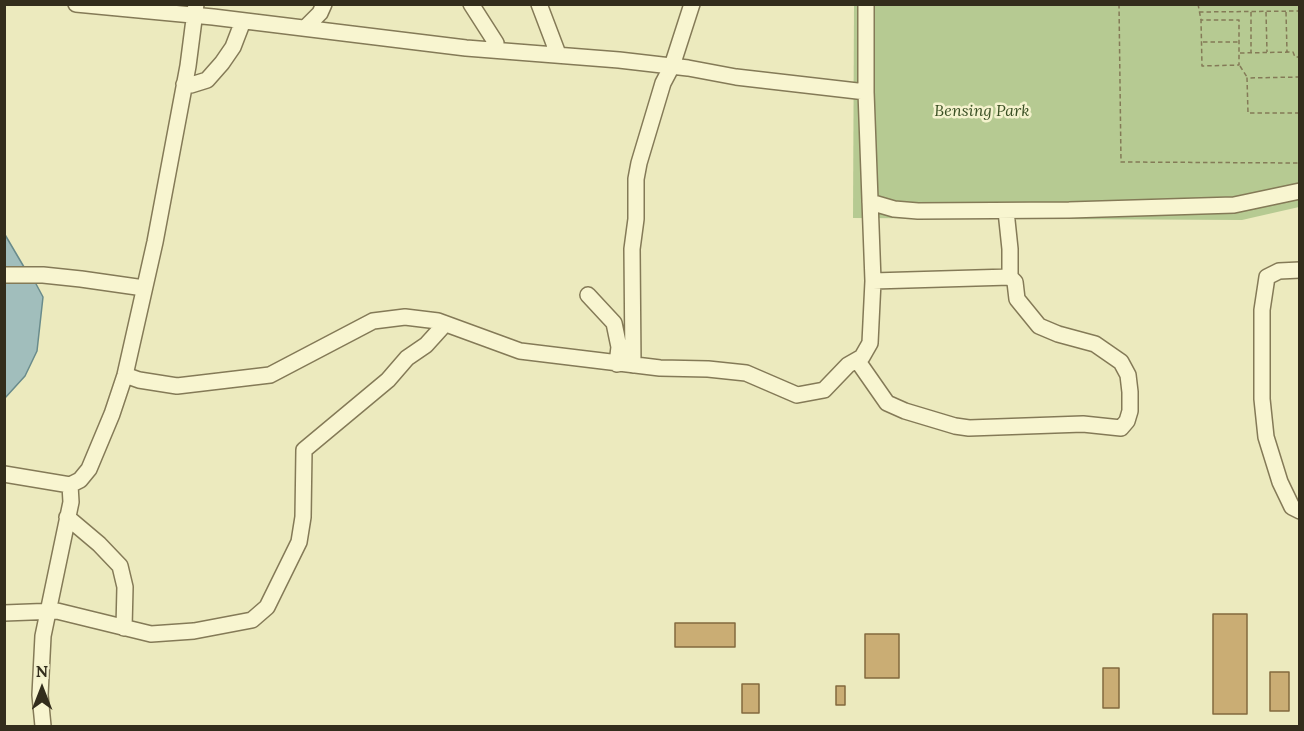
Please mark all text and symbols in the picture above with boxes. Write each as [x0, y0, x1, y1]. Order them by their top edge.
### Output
park label: Bensing Park [934, 101, 1030, 121]
north arrow [12, 659, 72, 719]
text: N [36, 661, 48, 681]

